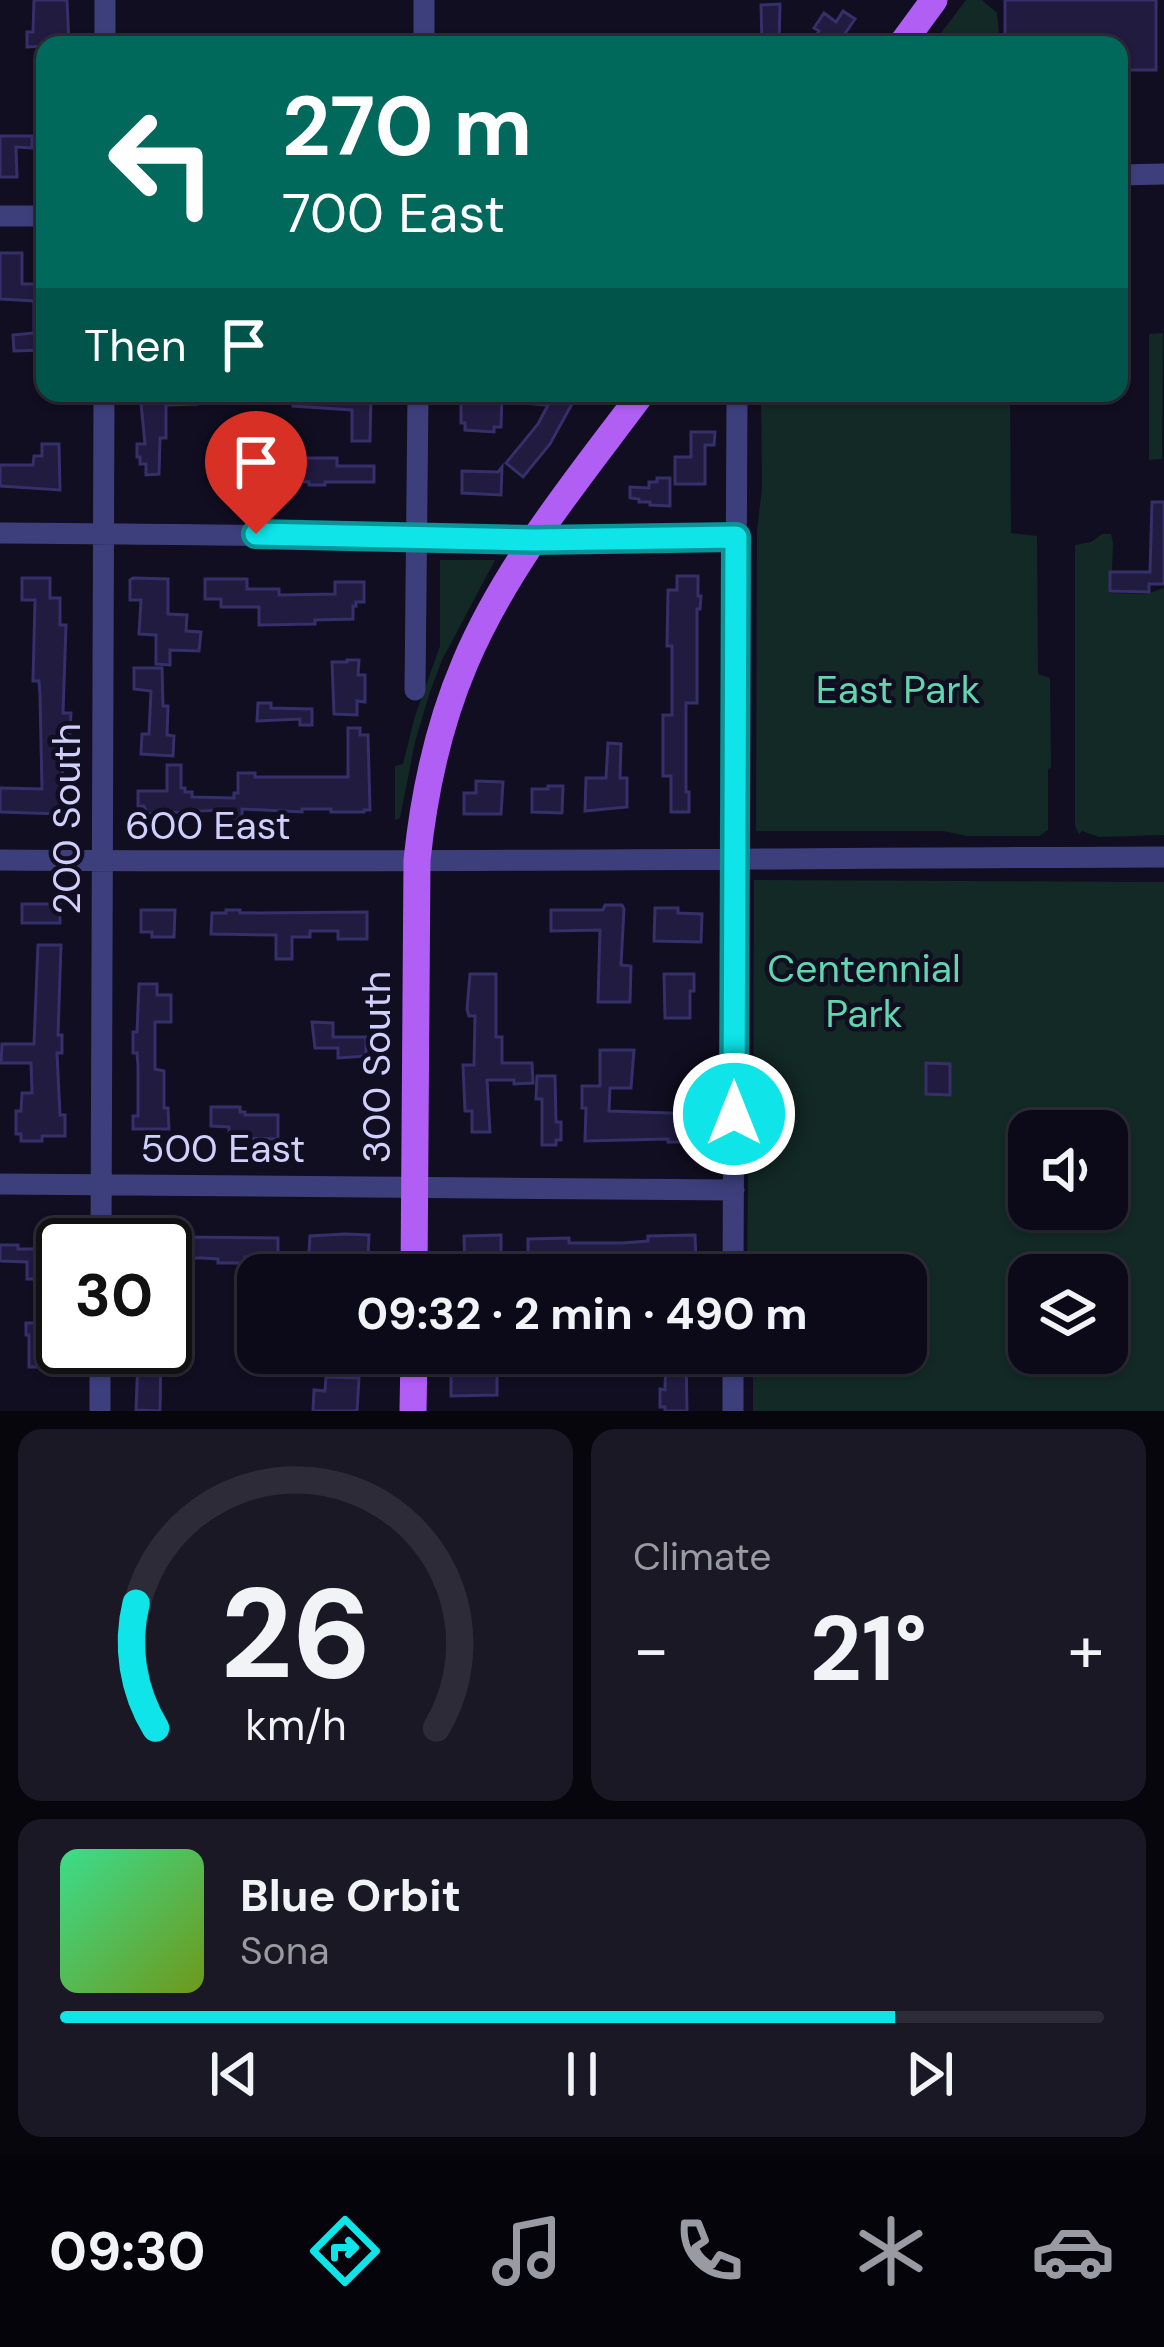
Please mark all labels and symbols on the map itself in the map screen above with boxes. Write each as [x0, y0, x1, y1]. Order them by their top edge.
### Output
pin [205, 411, 307, 534]
park label: East Park [816, 664, 980, 715]
street label: 200 South [41, 723, 92, 915]
street label: 600 East [125, 800, 291, 851]
park label: Centennial Park [767, 943, 961, 1039]
street label: 300 South [351, 971, 402, 1163]
position arrow [671, 1051, 797, 1177]
street label: 500 East [141, 1123, 305, 1174]
speed limit sign: 30 [36, 1218, 192, 1374]

